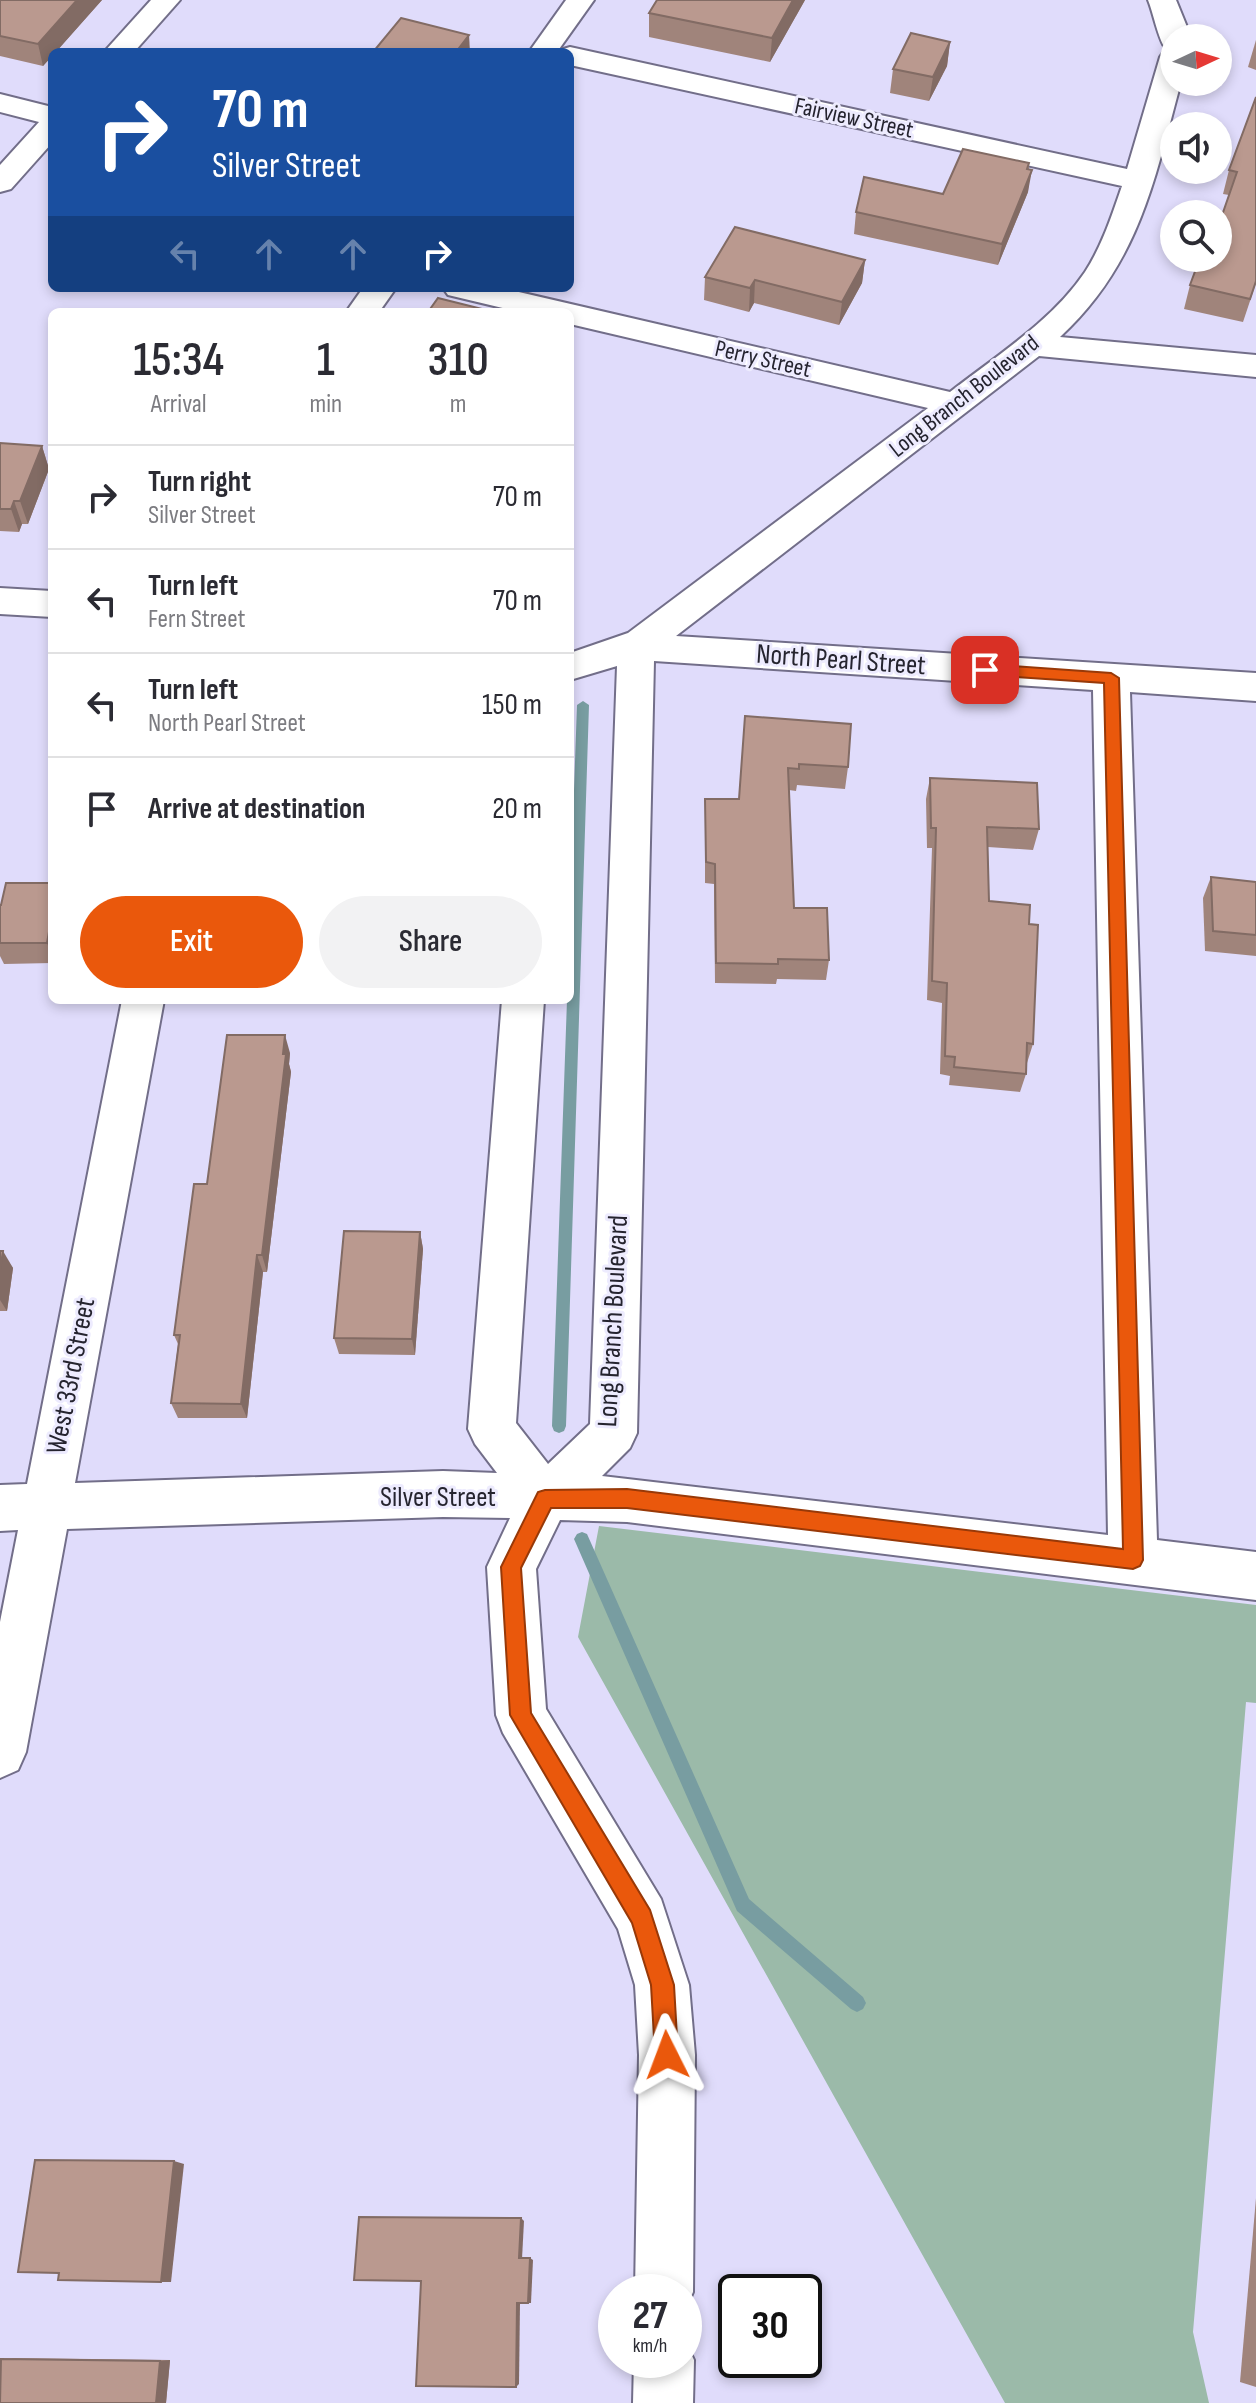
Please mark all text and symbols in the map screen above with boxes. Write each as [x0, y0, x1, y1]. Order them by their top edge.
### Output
north arrow [1160, 24, 1232, 96]
map controls [1160, 24, 1232, 272]
text: 70 m [212, 77, 309, 144]
icon: right [80, 80, 184, 184]
street label: Fairview Street [792, 91, 916, 145]
button: sound [1160, 112, 1232, 184]
text: Silver Street [212, 145, 361, 188]
button: search [1160, 200, 1232, 272]
icon: left [163, 232, 207, 276]
icon: ahead [247, 232, 291, 276]
icon: ahead [331, 232, 375, 276]
icon: right [415, 232, 459, 276]
street label: Long Branch Boulevard [883, 329, 1045, 463]
text: 15:34 [133, 332, 224, 389]
text: 1 [317, 332, 335, 389]
text: 310 [428, 332, 489, 389]
street label: Perry Street [712, 334, 814, 384]
text: Arrival [151, 389, 207, 420]
text: min [309, 389, 342, 420]
text: m [450, 389, 466, 420]
text: Turn right [148, 464, 251, 500]
icon: right [80, 475, 124, 519]
text: 70 m [493, 479, 542, 515]
text: Silver Street [148, 500, 256, 531]
text: Turn left [148, 568, 238, 604]
icon: left [80, 579, 124, 623]
text: 70 m [493, 583, 542, 619]
text: Fern Street [148, 604, 246, 635]
pin [951, 636, 1019, 704]
street label: North Pearl Street [755, 638, 927, 682]
icon: arrive [963, 648, 1007, 692]
text: Turn left [148, 672, 238, 708]
icon: left [80, 683, 124, 727]
text: 150 m [482, 687, 542, 723]
text: North Pearl Street [148, 708, 306, 739]
icon: arrive [80, 787, 124, 831]
text: Arrive at destination [148, 791, 365, 827]
text: 20 m [492, 791, 542, 827]
button: Exit [80, 896, 303, 988]
button: Share [319, 896, 542, 988]
street label: Long Branch Boulevard [591, 1214, 635, 1428]
street label: West 33rd Street [40, 1295, 102, 1457]
street label: Silver Street [380, 1481, 496, 1514]
position arrow [625, 2013, 709, 2097]
speed limit sign: 30 [718, 2274, 822, 2378]
text: 27 [633, 2292, 667, 2340]
text: km/h [633, 2334, 667, 2358]

